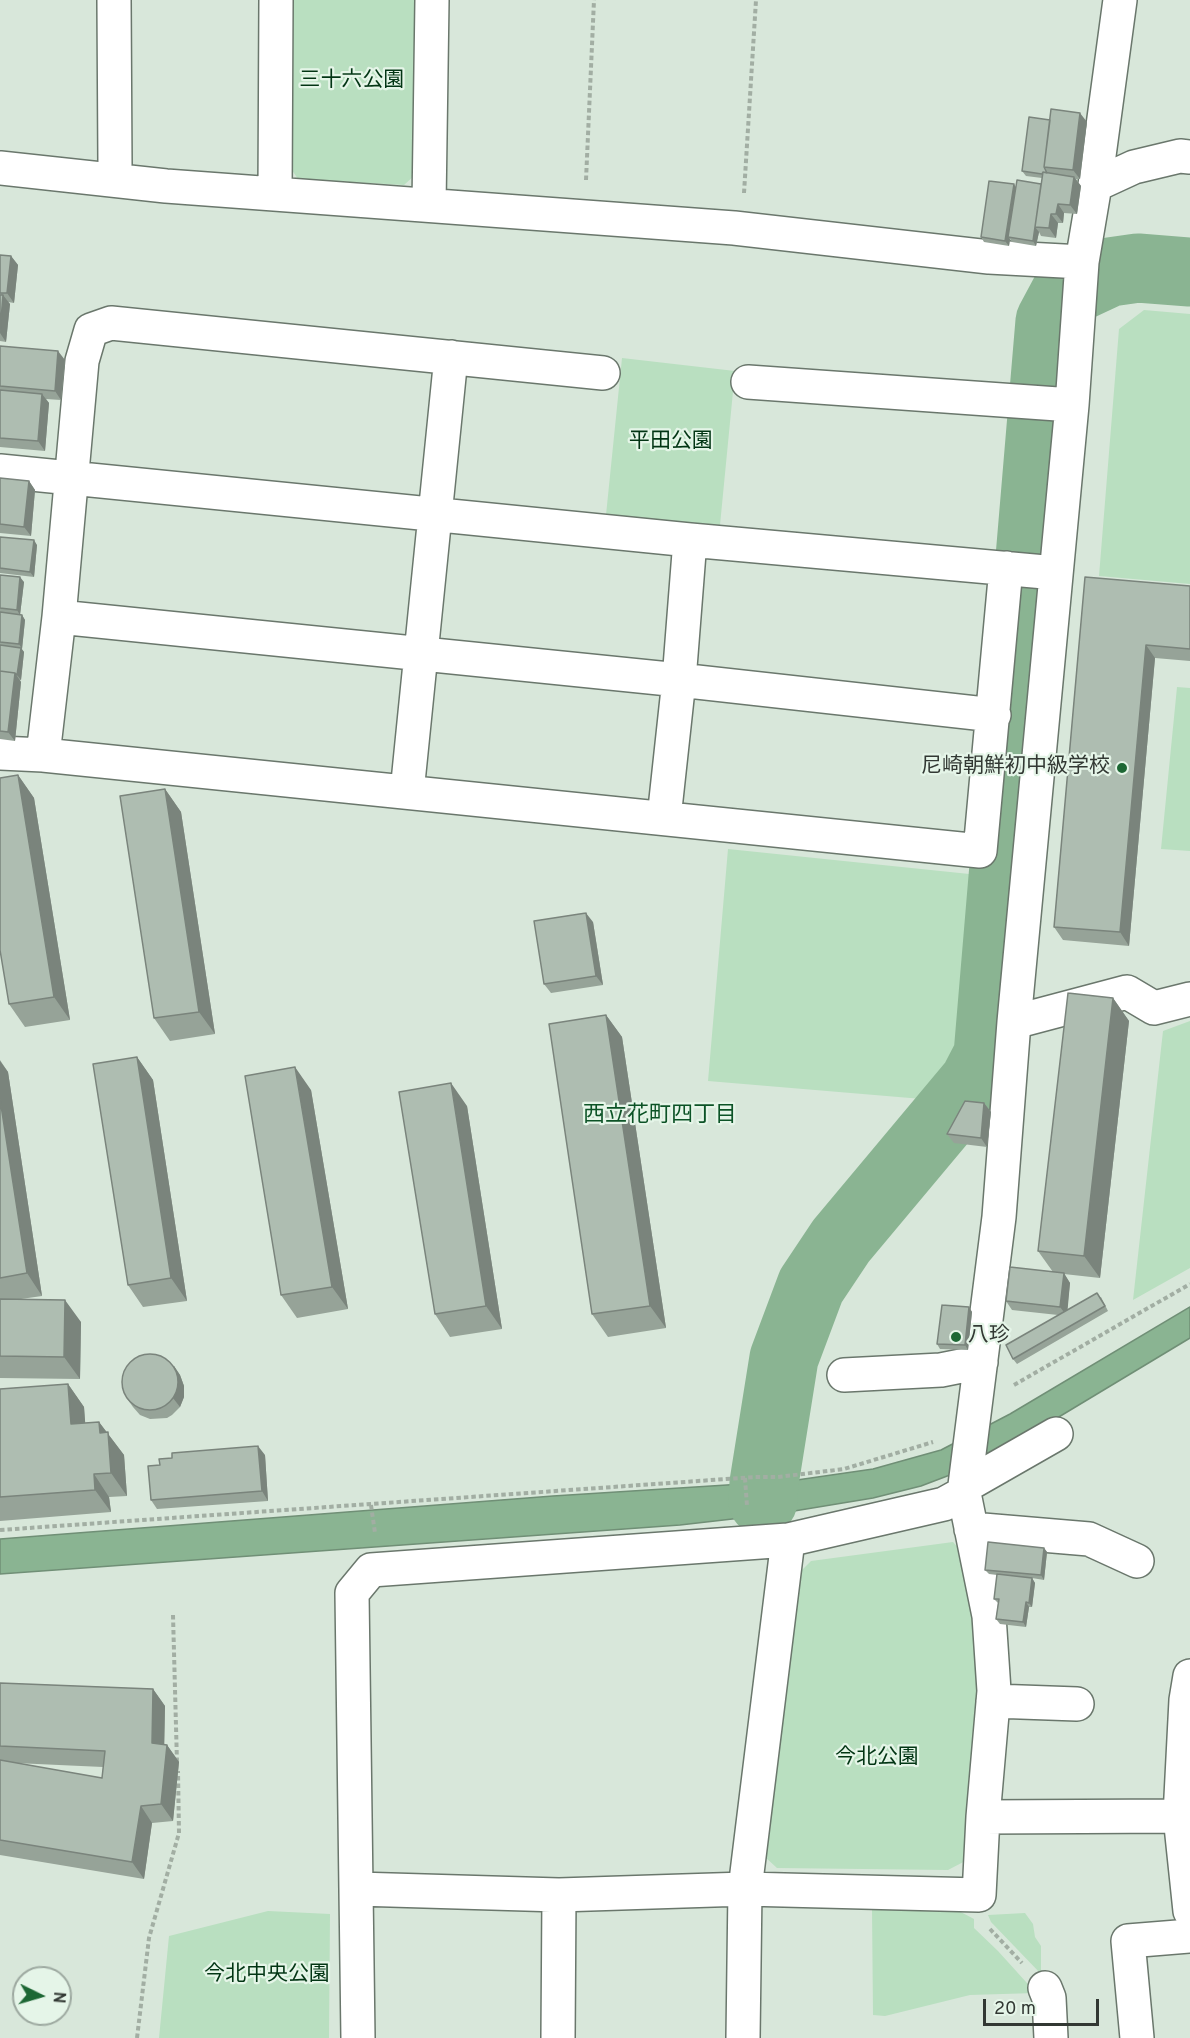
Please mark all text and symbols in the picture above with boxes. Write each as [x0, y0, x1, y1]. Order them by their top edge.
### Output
park label: 三十六公園 [300, 69, 404, 95]
park label: 平田公園 [629, 430, 713, 456]
place label: 尼崎朝鮮初中級学校 [921, 755, 1110, 781]
marker: 尼崎朝鮮初中級学校 [1115, 761, 1129, 775]
district label: 西立花町四丁目 [583, 1104, 737, 1130]
place label: 八珍 [968, 1324, 1010, 1350]
marker: 八珍 [949, 1330, 963, 1344]
park label: 今北公園 [835, 1746, 919, 1772]
park label: 今北中央公園 [204, 1963, 330, 1989]
north arrow [12, 1966, 72, 2026]
scale bar [986, 1987, 1102, 2025]
text: N [47, 1991, 68, 2004]
text: 20 m [994, 1998, 1036, 2021]

